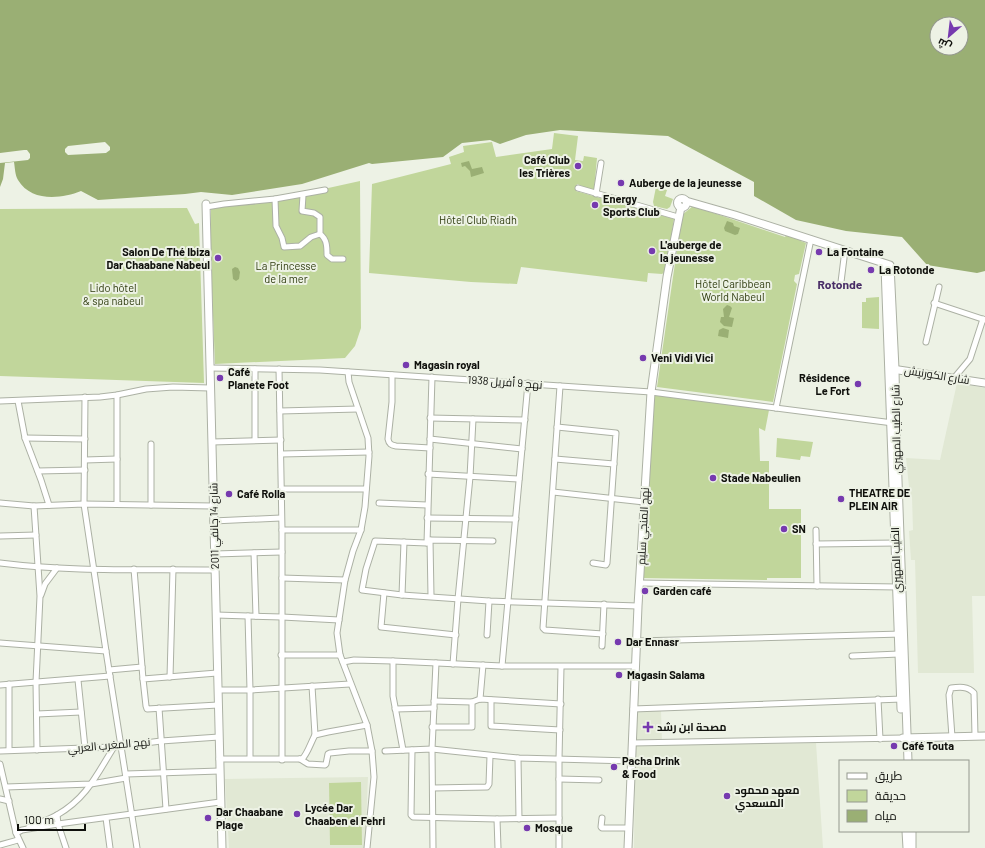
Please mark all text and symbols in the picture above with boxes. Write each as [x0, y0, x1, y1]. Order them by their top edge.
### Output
north arrow [929, 16, 969, 56]
text: ش [935, 35, 954, 54]
place label: Café Club les Trières [519, 153, 570, 179]
marker: Café Club les Trières [573, 161, 583, 171]
place label: Auberge de la jeunesse [629, 176, 742, 189]
marker: Auberge de la jeunesse [616, 178, 626, 188]
place label: Energy Sports Club [603, 192, 660, 218]
marker: Energy Sports Club [590, 200, 600, 210]
park label: Hôtel Club Riadh [439, 213, 517, 226]
place label: L'auberge de la jeunesse [660, 238, 721, 264]
place label: Salon De Thé Ibiza Dar Chaabane Nabeul [106, 245, 210, 271]
place label: La Fontaine [827, 245, 884, 258]
marker: L'auberge de la jeunesse [647, 246, 657, 256]
marker: La Fontaine [814, 247, 824, 257]
marker: Salon De Thé Ibiza Dar Chaabane Nabeul [213, 253, 223, 263]
park label: La Princesse de la mer [256, 259, 317, 285]
place label: La Rotonde [879, 263, 934, 276]
marker: La Rotonde [866, 265, 876, 275]
park label: Hôtel Caribbean World Nabeul [695, 277, 771, 303]
district label: Rotonde [818, 277, 863, 291]
park label: Lido hôtel & spa nabeul [83, 281, 143, 307]
place label: Veni Vidi Vici [651, 351, 714, 364]
marker: Veni Vidi Vici [638, 353, 648, 363]
place label: Magasin royal [414, 358, 480, 371]
marker: Magasin royal [401, 360, 411, 370]
street label: شارع الكورنيش [903, 363, 971, 388]
place label: Café Planete Foot [228, 365, 289, 391]
place label: Résidence Le Fort [799, 371, 850, 397]
street label: نهج 9 أفريل 1938 [467, 372, 543, 393]
marker: Café Planete Foot [215, 373, 225, 383]
marker: Résidence Le Fort [853, 379, 863, 389]
street label: شارع الطيب المهيري [888, 384, 906, 474]
place label: Stade Nabeulien [721, 471, 801, 484]
marker: Stade Nabeulien [708, 473, 718, 483]
street label: شارع 14 جانفي 2011 [206, 483, 224, 569]
place label: THEATRE DE PLEIN AIR [849, 486, 911, 512]
place label: Café Rolla [237, 487, 286, 500]
street label: نهج المنجي سليم [634, 487, 654, 565]
marker: Café Rolla [224, 489, 234, 499]
marker: THEATRE DE PLEIN AIR [836, 494, 846, 504]
place label: SN [792, 522, 806, 535]
marker: SN [779, 524, 789, 534]
street label: الطيب المهيري [888, 527, 906, 593]
place label: Garden café [653, 584, 712, 597]
marker: Garden café [640, 586, 650, 596]
place label: Dar Ennasr [626, 635, 680, 648]
marker: Dar Ennasr [613, 637, 623, 647]
place label: Magasin Salama [627, 668, 705, 681]
marker: Magasin Salama [614, 670, 624, 680]
place label: مصحة ابن رشد [657, 720, 727, 734]
marker: مصحة ابن رشد [642, 721, 654, 733]
street label: نهج المغرب العربي [67, 734, 151, 758]
place label: Café Touta [902, 739, 954, 752]
marker: Café Touta [889, 741, 899, 751]
place label: Pacha Drink & Food [622, 754, 680, 780]
legend [839, 760, 969, 832]
marker: Pacha Drink & Food [609, 762, 619, 772]
text: طريق [875, 768, 903, 783]
place label: معهد محمود المسعدي [735, 783, 800, 813]
text: حديقة [875, 788, 906, 803]
marker: معهد محمود المسعدي [722, 791, 732, 801]
place label: Lycée Dar Chaaben el Fehri [305, 801, 385, 827]
place label: Dar Chaabane Plage [216, 805, 283, 831]
scale bar [18, 806, 85, 832]
text: مياه [875, 808, 897, 823]
marker: Lycée Dar Chaaben el Fehri [292, 809, 302, 819]
text: 100 m [24, 812, 54, 826]
marker: Dar Chaabane Plage [203, 813, 213, 823]
place label: Mosque [535, 821, 573, 834]
marker: Mosque [522, 823, 532, 833]

